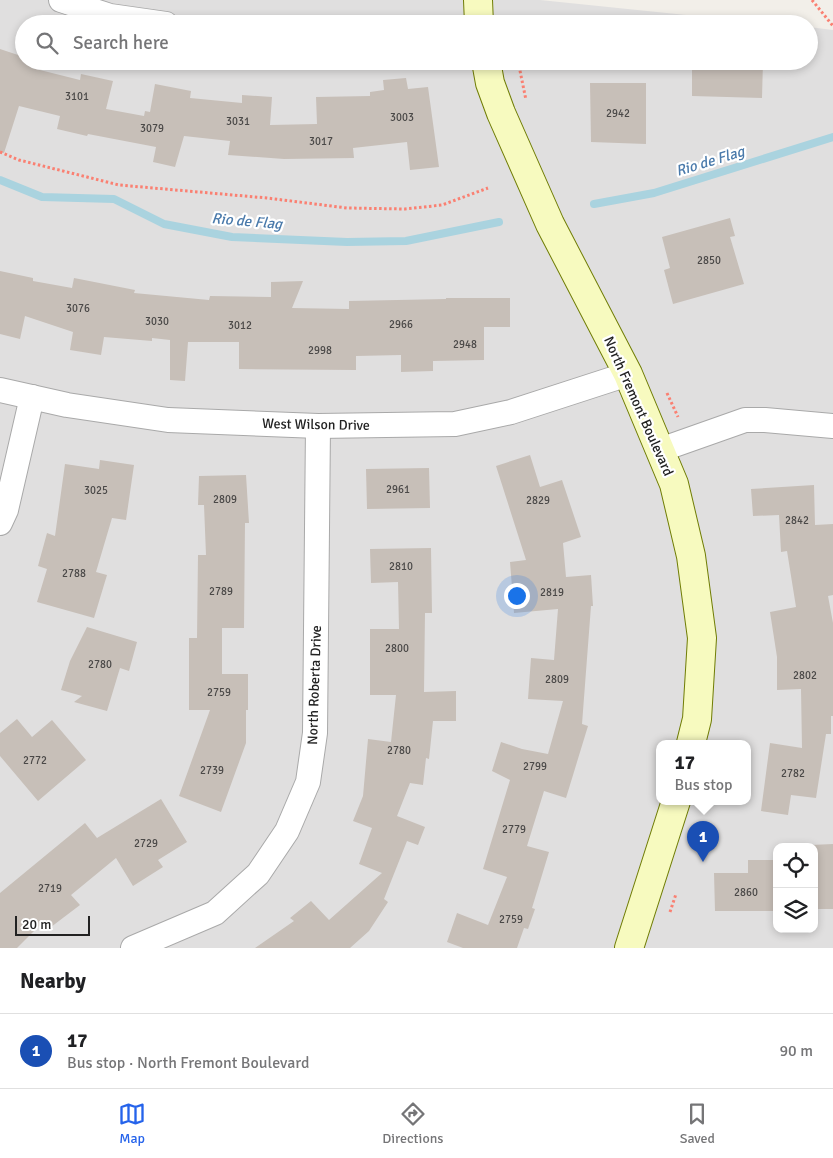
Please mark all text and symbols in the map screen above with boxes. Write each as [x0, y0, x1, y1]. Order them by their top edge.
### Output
search box [15, 15, 818, 70]
icon: search [33, 29, 61, 57]
text: Search here [73, 31, 169, 55]
house number: 3101 [65, 90, 89, 103]
house number: 2942 [606, 107, 630, 120]
house number: 3003 [390, 111, 414, 124]
house number: 3031 [226, 115, 250, 128]
house number: 3079 [140, 122, 164, 135]
house number: 3017 [309, 135, 333, 148]
water label: Rio de Flag [674, 142, 747, 180]
water label: Rio de Flag [211, 209, 284, 233]
house number: 2850 [697, 254, 721, 267]
house number: 3076 [66, 302, 90, 315]
house number: 3030 [145, 315, 169, 328]
house number: 2966 [389, 318, 413, 331]
house number: 3012 [228, 319, 252, 332]
street label: North Fremont Boulevard [600, 334, 677, 479]
house number: 2948 [453, 338, 477, 351]
house number: 2998 [308, 344, 332, 357]
street label: West Wilson Drive [262, 415, 370, 434]
house number: 2961 [386, 483, 410, 496]
house number: 3025 [84, 484, 108, 497]
house number: 2809 [213, 493, 237, 506]
house number: 2829 [526, 494, 550, 507]
house number: 2842 [785, 514, 809, 527]
house number: 2810 [389, 560, 413, 573]
house number: 2788 [62, 567, 86, 580]
your location [504, 583, 530, 609]
house number: 2789 [209, 585, 233, 598]
house number: 2819 [540, 586, 564, 599]
street label: North Roberta Drive [304, 625, 325, 745]
house number: 2800 [385, 642, 409, 655]
house number: 2780 [88, 658, 112, 671]
house number: 2802 [793, 669, 817, 682]
house number: 2809 [545, 673, 569, 686]
house number: 2759 [207, 686, 231, 699]
popup [656, 740, 751, 805]
house number: 2780 [387, 744, 411, 757]
text: 17 [674, 751, 695, 775]
house number: 2772 [23, 754, 47, 767]
house number: 2799 [523, 760, 547, 773]
house number: 2739 [200, 764, 224, 777]
house number: 2782 [781, 767, 805, 780]
text: Bus stop [674, 775, 733, 795]
pin: 1 [687, 821, 719, 862]
house number: 2779 [502, 823, 526, 836]
house number: 2729 [134, 837, 158, 850]
map controls [773, 843, 818, 933]
button: locate [773, 843, 818, 888]
house number: 2719 [38, 882, 62, 895]
house number: 2860 [734, 886, 758, 899]
button: layers [773, 888, 818, 933]
scale bar [15, 913, 90, 936]
house number: 2759 [499, 913, 523, 926]
text: 20 m [22, 916, 51, 933]
text: Nearby [20, 968, 86, 994]
text: 17 [67, 1029, 88, 1053]
text: 1 [32, 1041, 40, 1061]
text: 90 m [779, 1041, 813, 1061]
text: Bus stop · North Fremont Boulevard [67, 1053, 310, 1073]
tab: Map [118, 1100, 146, 1147]
tab: Directions [382, 1100, 443, 1147]
tab: Saved [680, 1100, 715, 1147]

